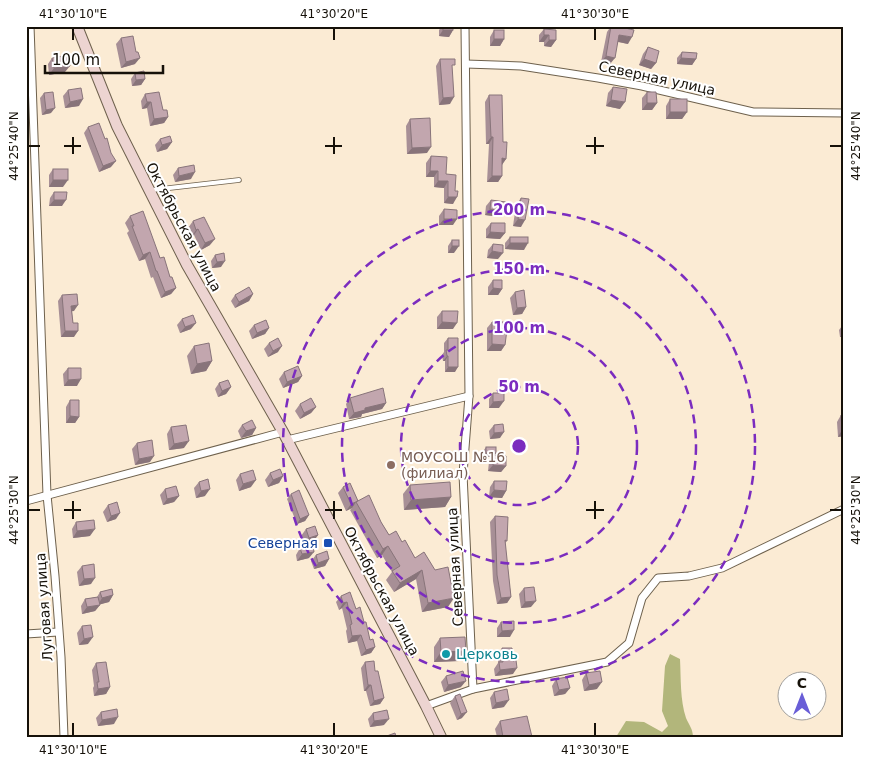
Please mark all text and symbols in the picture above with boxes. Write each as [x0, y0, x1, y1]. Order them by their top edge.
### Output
text: 41°30'10"E [39, 7, 107, 21]
text: 41°30'20"E [300, 7, 368, 21]
text: 41°30'30"E [561, 7, 629, 21]
scale bar [45, 42, 162, 74]
text: 100 m [52, 51, 100, 69]
street label: Северная улица [597, 58, 717, 98]
text: 44°25'40"N [7, 111, 21, 181]
text: 44°25'40"N [849, 111, 863, 181]
street label: Октябрьская улица [143, 160, 225, 294]
text: 200 m [493, 201, 545, 219]
text: 150 m [493, 260, 545, 278]
text: 100 m [493, 319, 545, 337]
text: 50 m [498, 378, 540, 396]
centre of rings [510, 437, 528, 455]
place label: МОУСОШ №16 (филиал) [401, 449, 505, 481]
marker: МОУСОШ №16 (филиал) [385, 459, 397, 471]
text: 44°25'30"N [7, 475, 21, 545]
text: 44°25'30"N [849, 475, 863, 545]
street label: Северная улица [444, 507, 466, 627]
street label: Октябрьская улица [341, 524, 423, 658]
place label: Северная [248, 535, 318, 551]
marker: Северная [322, 537, 334, 549]
street label: Луговая улица [32, 552, 56, 662]
place label: Церковь [456, 646, 518, 662]
marker: Церковь [440, 648, 452, 660]
north arrow [778, 670, 828, 720]
text: С [797, 675, 807, 691]
text: 41°30'10"E [39, 743, 107, 757]
text: 41°30'20"E [300, 743, 368, 757]
text: 41°30'30"E [561, 743, 629, 757]

